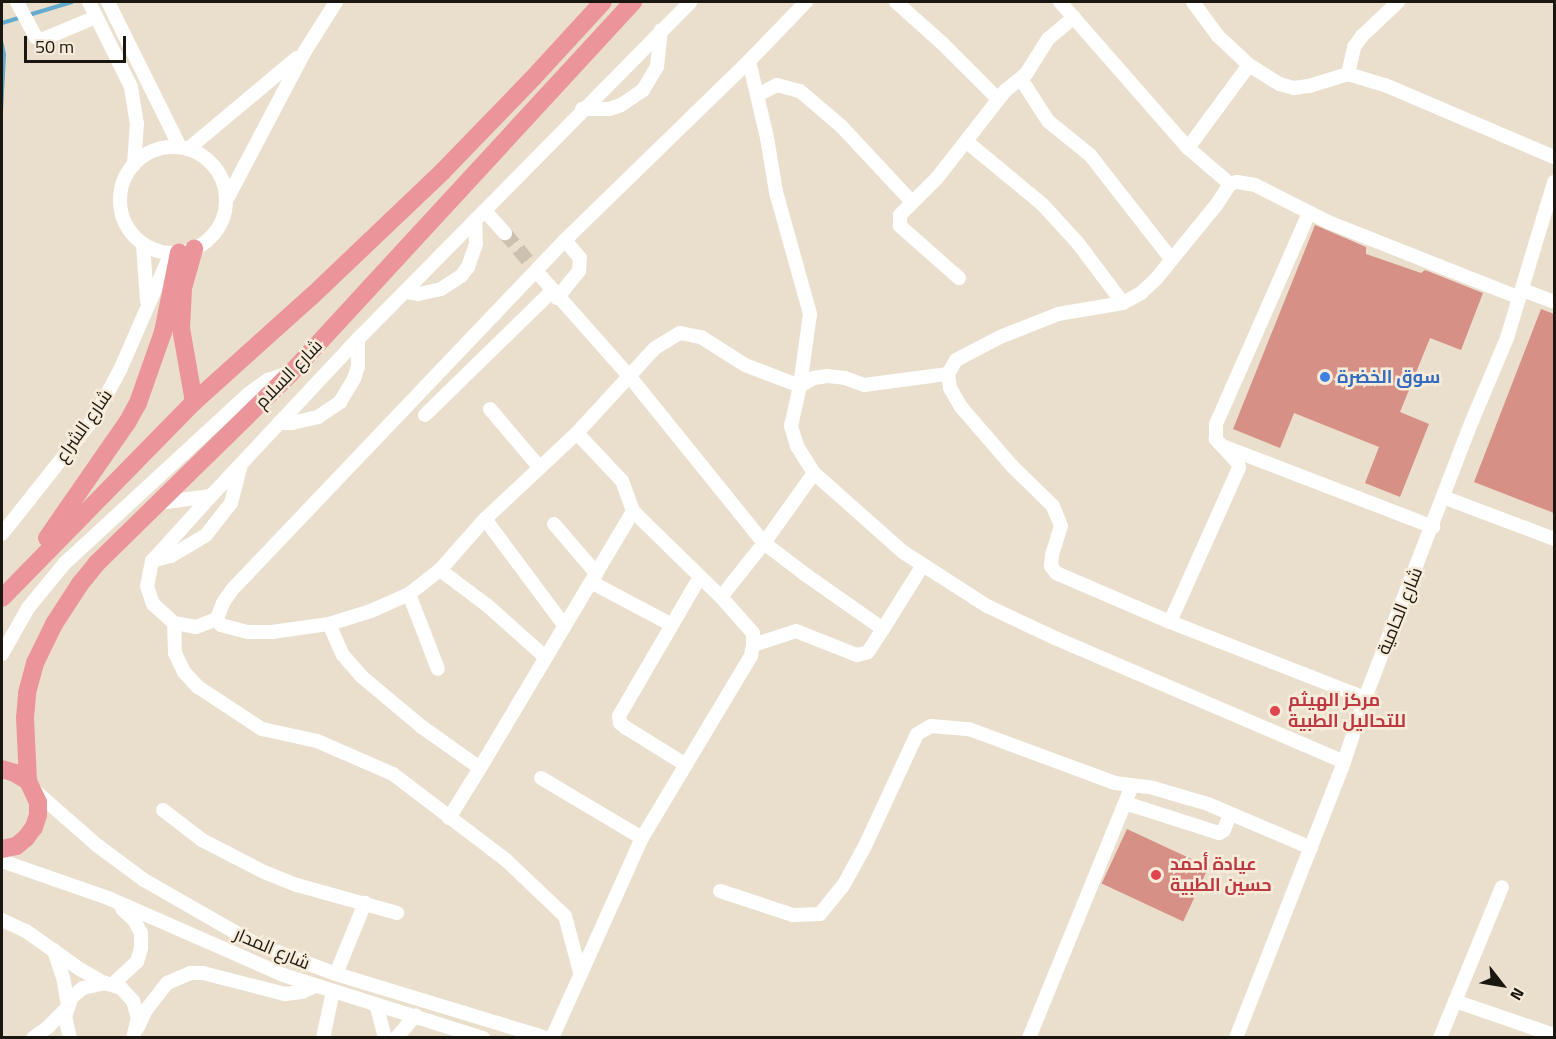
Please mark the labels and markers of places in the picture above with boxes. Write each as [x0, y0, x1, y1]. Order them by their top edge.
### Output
place label: سوق الخضرة [1337, 366, 1440, 388]
marker: سوق الخضرة [1318, 370, 1332, 384]
place label: مركز الهيثم للتحاليل الطبية [1288, 690, 1406, 732]
marker: مركز الهيثم للتحاليل الطبية [1266, 702, 1284, 720]
place label: عيادة أحمد حسين الطبية [1170, 854, 1272, 896]
marker: عيادة أحمد حسين الطبية [1147, 866, 1165, 884]

